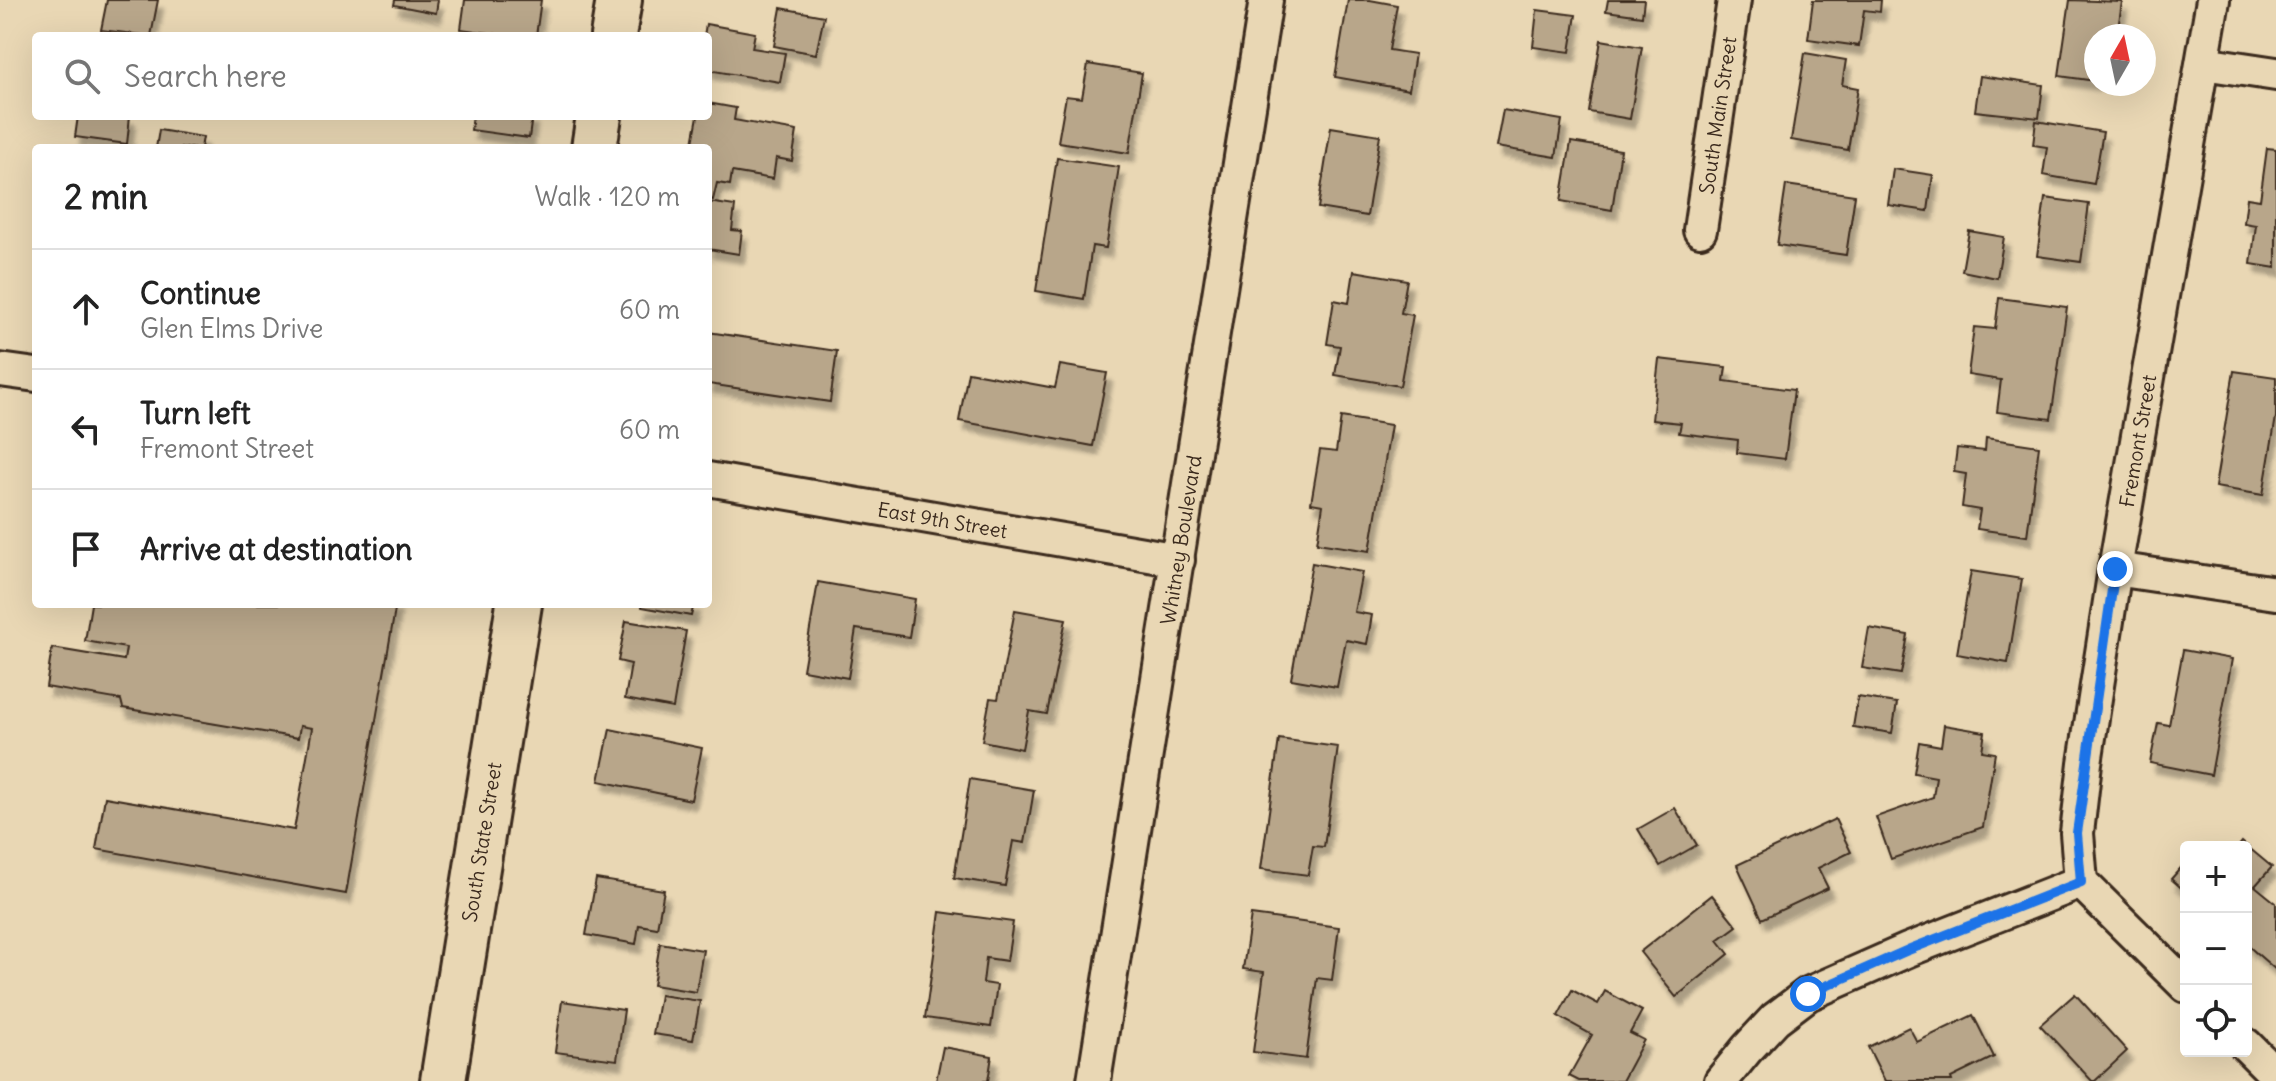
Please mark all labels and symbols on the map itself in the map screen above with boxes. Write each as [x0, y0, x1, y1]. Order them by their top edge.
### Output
north arrow [2084, 24, 2156, 96]
street label: South Main Street [1693, 35, 1741, 196]
street label: Fremont Street [2113, 372, 2161, 509]
street label: Whitney Boulevard [1154, 453, 1206, 626]
street label: East 9th Street [876, 496, 1010, 543]
route end [2097, 551, 2133, 587]
street label: South State Street [456, 760, 506, 924]
route start [1790, 976, 1826, 1012]

